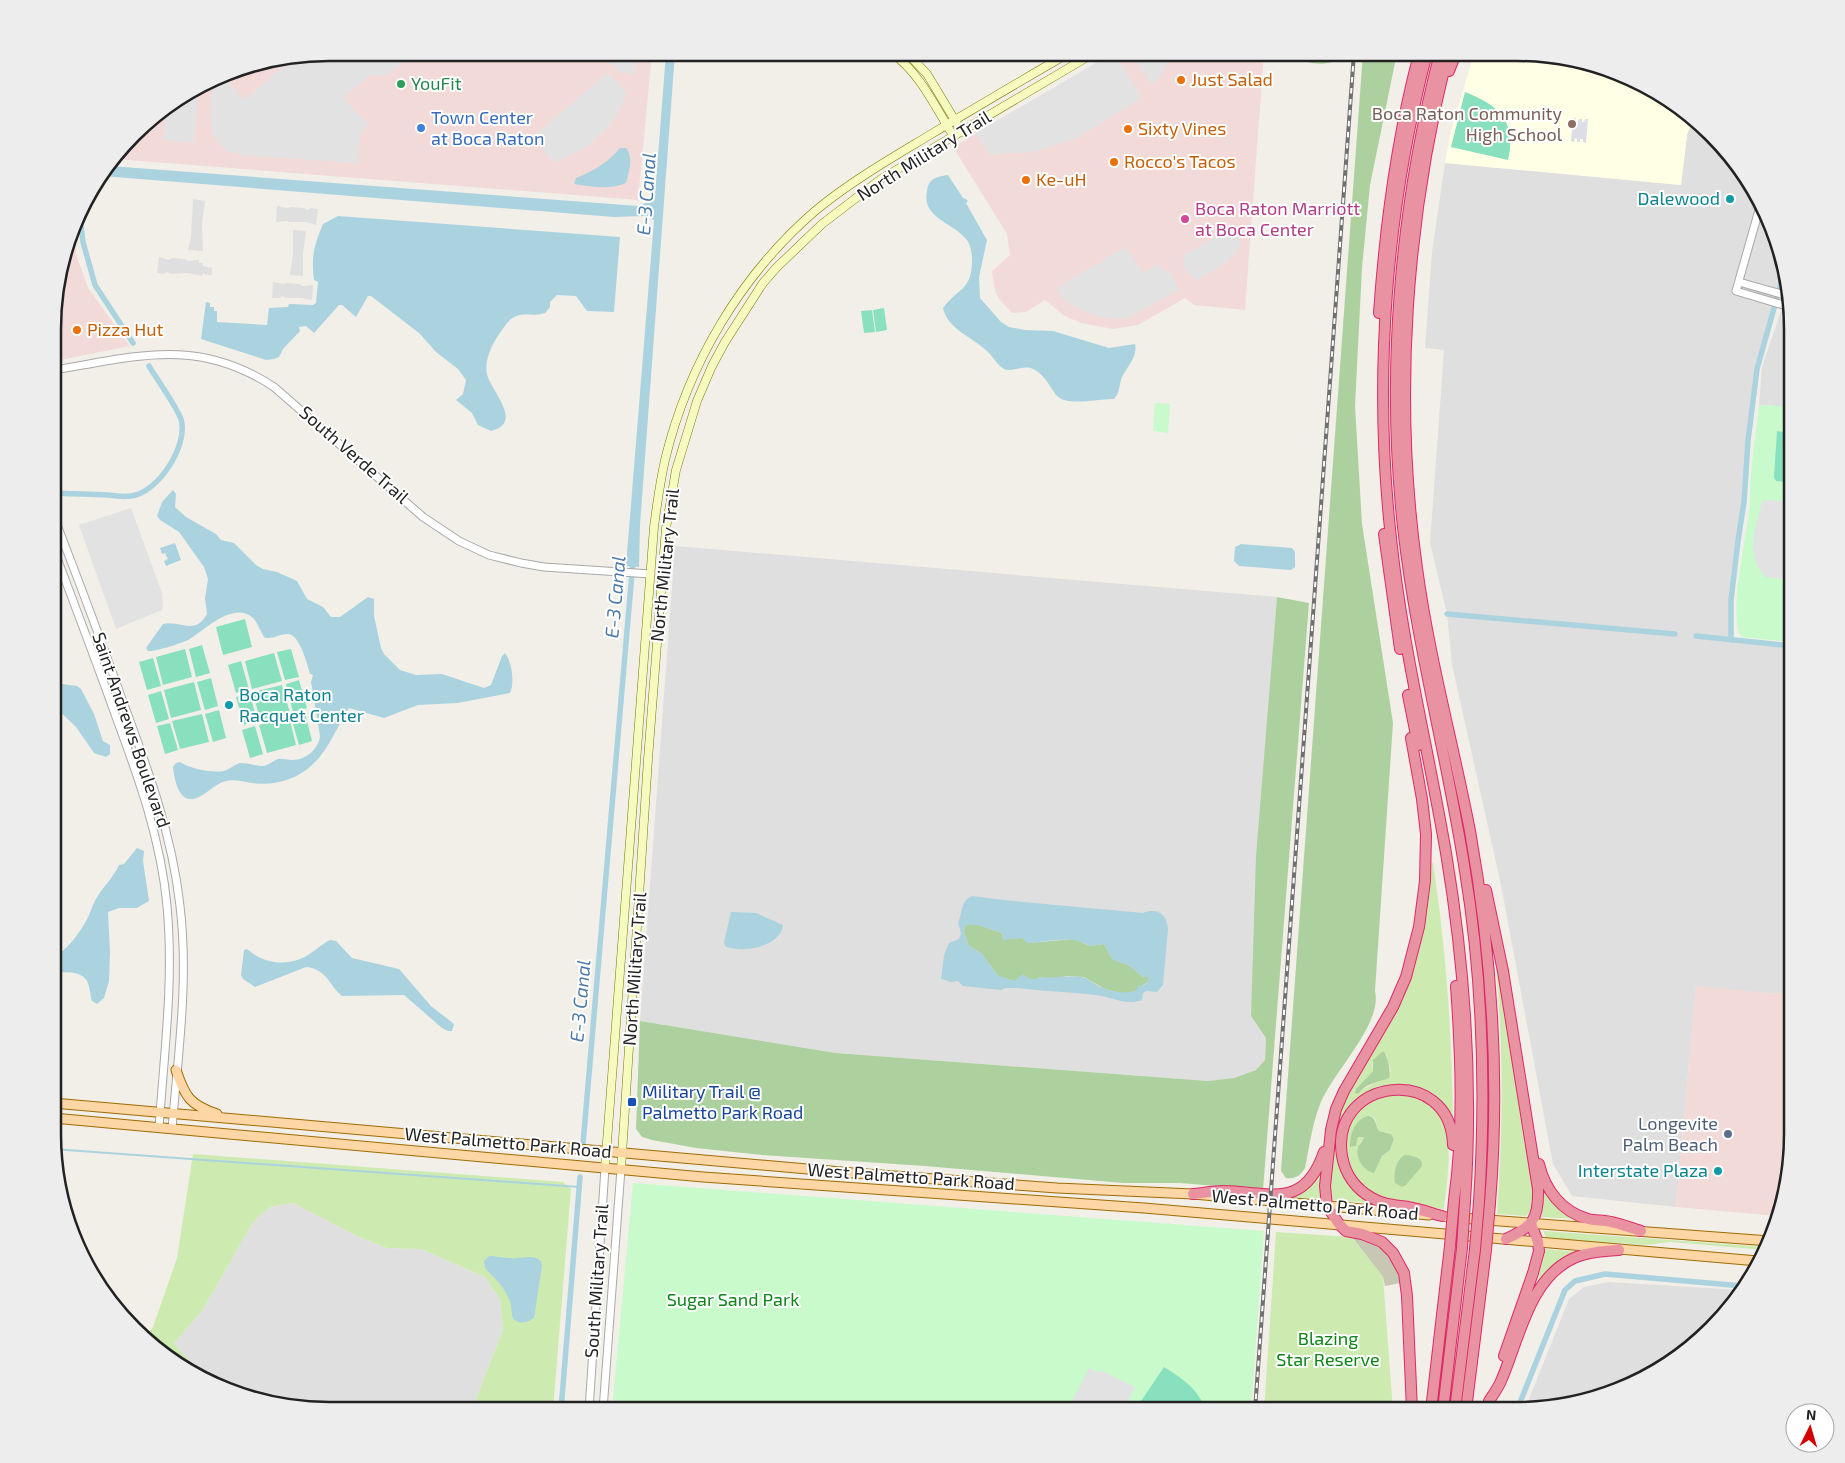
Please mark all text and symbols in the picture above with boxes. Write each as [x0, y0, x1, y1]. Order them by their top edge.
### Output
place label: Just Salad [1191, 68, 1273, 90]
place label: YouFit [411, 72, 462, 94]
marker: Just Salad [1175, 74, 1187, 86]
marker: YouFit [395, 78, 407, 90]
place label: Boca Raton Community High School [1372, 102, 1563, 145]
street label: North Military Trail [852, 105, 995, 205]
place label: Town Center at Boca Raton [431, 106, 544, 149]
place label: Sixty Vines [1138, 117, 1226, 139]
marker: Boca Raton Community High School [1566, 118, 1578, 130]
marker: Town Center at Boca Raton [415, 122, 427, 134]
marker: Sixty Vines [1122, 123, 1134, 135]
place label: Rocco's Tacos [1124, 150, 1236, 172]
water label: E-3 Canal [631, 152, 660, 236]
marker: Rocco's Tacos [1108, 156, 1120, 168]
place label: Ke-uH [1036, 168, 1086, 190]
marker: Ke-uH [1020, 174, 1032, 186]
place label: Dalewood [1638, 187, 1720, 209]
marker: Dalewood [1724, 193, 1736, 205]
place label: Boca Raton Marriott at Boca Center [1195, 197, 1360, 240]
marker: Boca Raton Marriott at Boca Center [1179, 213, 1191, 225]
place label: Pizza Hut [87, 318, 164, 340]
marker: Pizza Hut [71, 324, 83, 336]
street label: South Verde Trail [295, 401, 414, 508]
street label: North Military Trail [645, 487, 683, 643]
water label: E-3 Canal [599, 555, 630, 639]
street label: Saint Andrews Boulevard [88, 629, 176, 830]
place label: Boca Raton Racquet Center [239, 683, 364, 726]
marker: Boca Raton Racquet Center [223, 699, 235, 711]
street label: North Military Trail [618, 891, 650, 1046]
water label: E-3 Canal [564, 959, 595, 1043]
place label: Military Trail @ Palmetto Park Road [642, 1080, 803, 1123]
marker: Military Trail @ Palmetto Park Road [626, 1096, 638, 1108]
place label: Longevite Palm Beach [1622, 1112, 1718, 1155]
street label: West Palmetto Park Road [404, 1122, 612, 1162]
marker: Longevite Palm Beach [1722, 1128, 1734, 1140]
street label: West Palmetto Park Road [807, 1158, 1015, 1194]
place label: Interstate Plaza [1578, 1159, 1708, 1181]
marker: Interstate Plaza [1712, 1165, 1724, 1177]
street label: West Palmetto Park Road [1211, 1184, 1419, 1224]
street label: South Military Trail [580, 1203, 612, 1359]
park label: Sugar Sand Park [667, 1288, 799, 1310]
park label: Blazing Star Reserve [1276, 1327, 1380, 1370]
north arrow [1785, 1403, 1835, 1453]
text: N [1805, 1406, 1817, 1423]

